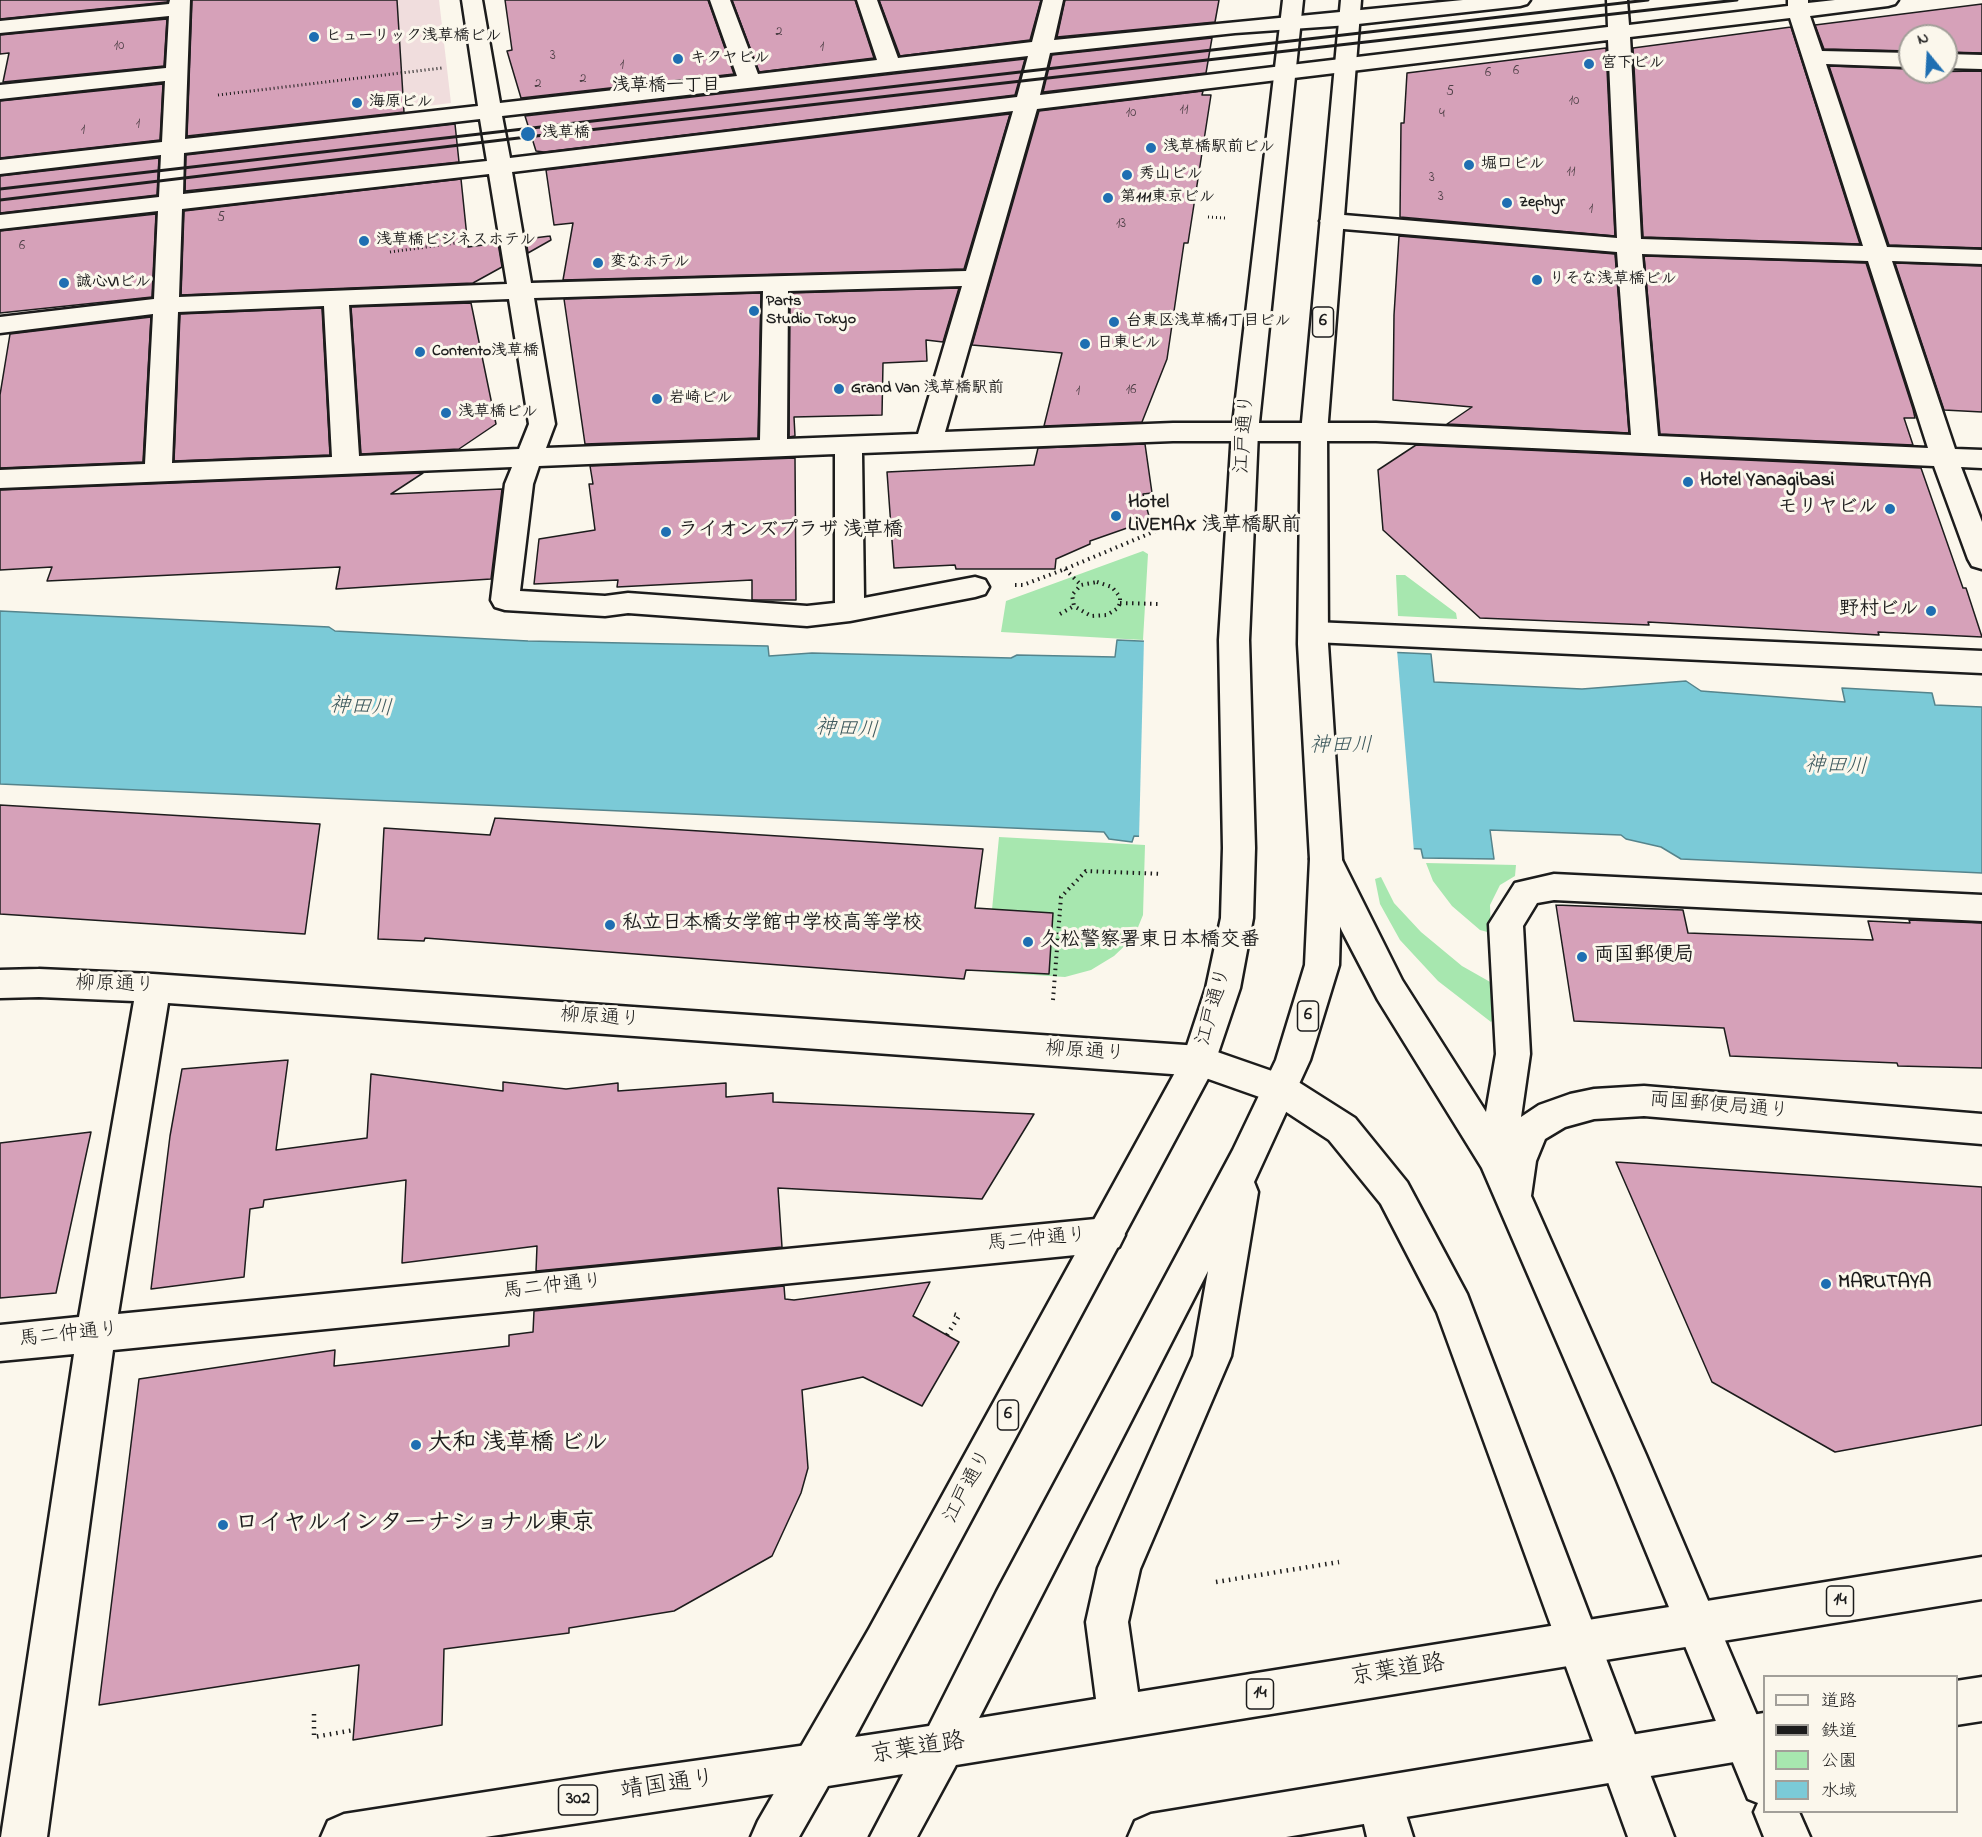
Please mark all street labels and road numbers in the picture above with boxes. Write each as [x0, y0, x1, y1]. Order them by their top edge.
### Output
road number: 6 [1312, 307, 1334, 337]
street label: 江戸通り [1231, 393, 1261, 475]
street label: 江戸通り [1192, 965, 1238, 1049]
street label: 柳原通り [75, 973, 155, 999]
road number: 6 [1298, 1001, 1318, 1031]
street label: 柳原通り [559, 1004, 641, 1034]
street label: 柳原通り [1044, 1038, 1126, 1068]
street label: 両国郵便局通り [1648, 1089, 1790, 1125]
street label: 馬二仲通り [986, 1225, 1088, 1257]
street label: 馬二仲通り [502, 1271, 604, 1305]
street label: 馬二仲通り [18, 1319, 120, 1353]
road number: 6 [998, 1400, 1018, 1430]
street label: 江戸通り [940, 1446, 998, 1528]
road number: 14 [1826, 1586, 1854, 1616]
street label: 京葉道路 [1348, 1650, 1448, 1694]
road number: 14 [1246, 1679, 1274, 1709]
street label: 京葉道路 [868, 1728, 968, 1772]
street label: 靖国通り [618, 1766, 718, 1808]
road number: 302 [558, 1785, 598, 1815]

